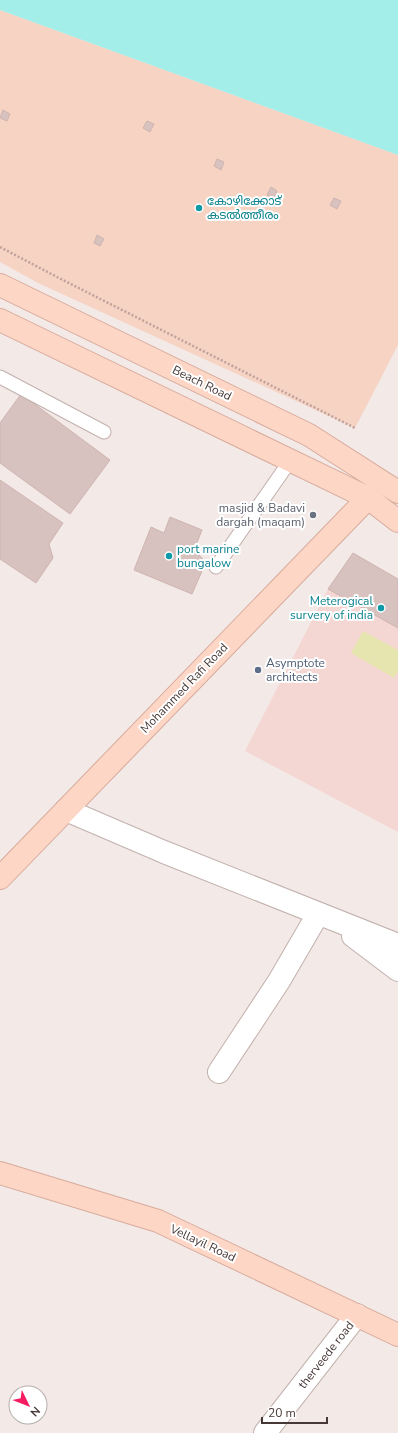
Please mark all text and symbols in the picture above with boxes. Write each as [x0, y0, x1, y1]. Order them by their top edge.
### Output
place label: കോഴിക്കോട് കടൽത്തീരം [207, 193, 282, 223]
marker: കോഴിക്കോട് കടൽത്തീരം [194, 203, 204, 213]
street label: Beach Road [170, 362, 234, 404]
place label: masjid & Badavi dargah (maqam) [216, 500, 305, 530]
marker: masjid & Badavi dargah (maqam) [308, 510, 318, 520]
place label: port marine bungalow [177, 541, 239, 571]
marker: port marine bungalow [164, 551, 174, 561]
place label: Meterogical survery of india [290, 593, 373, 623]
marker: Meterogical survery of india [376, 603, 386, 613]
street label: Mohammed Rafi Road [137, 640, 231, 736]
place label: Asymptote architects [266, 655, 325, 685]
marker: Asymptote architects [253, 665, 263, 675]
street label: Vellayil Road [167, 1220, 238, 1265]
street label: therveede road [295, 1318, 357, 1392]
north arrow [8, 1385, 48, 1425]
scale bar [262, 1399, 327, 1425]
text: N [27, 1403, 43, 1420]
text: 20 m [268, 1405, 296, 1421]

